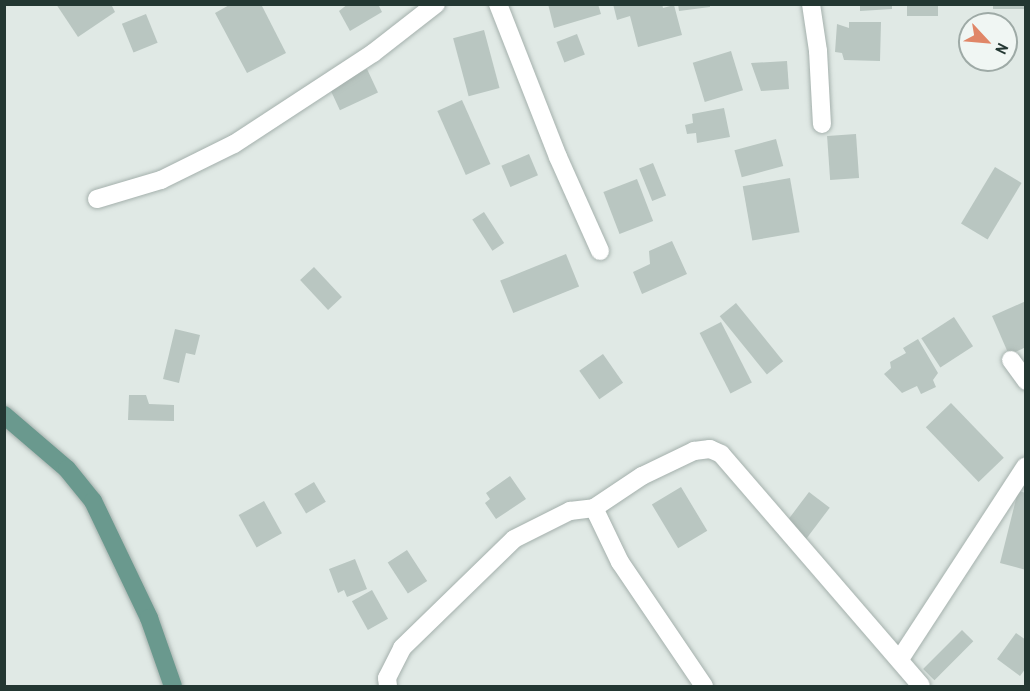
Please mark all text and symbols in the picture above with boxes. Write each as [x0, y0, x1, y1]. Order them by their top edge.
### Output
north arrow [958, 12, 1018, 72]
text: N [990, 40, 1014, 58]

